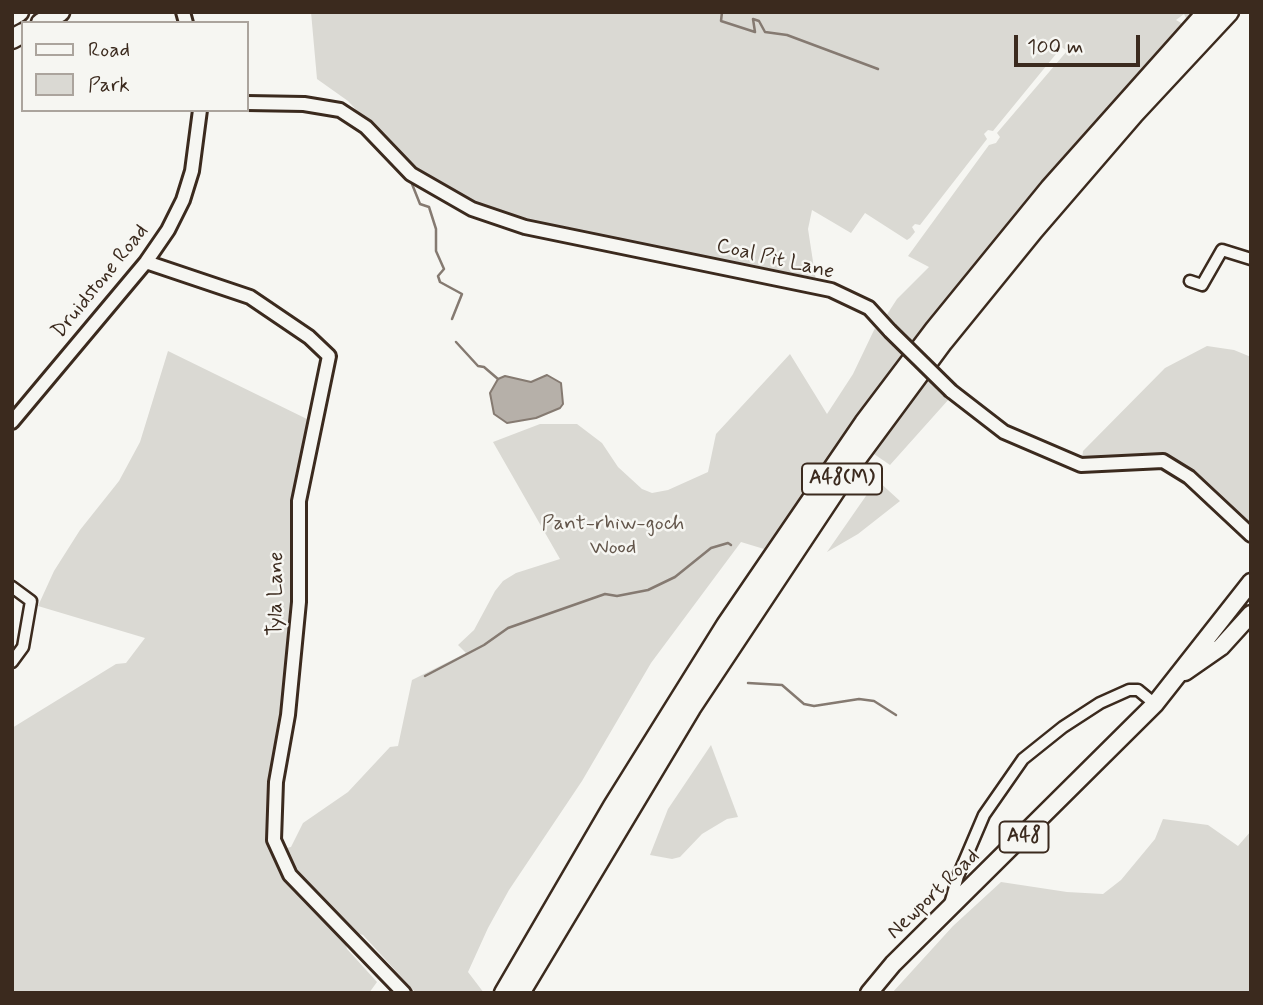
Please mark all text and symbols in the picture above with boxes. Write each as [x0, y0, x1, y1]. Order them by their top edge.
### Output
legend [21, 21, 248, 112]
scale bar [1018, 21, 1144, 65]
text: 100 m [1027, 33, 1083, 61]
text: Road [88, 36, 130, 64]
text: Park [88, 71, 130, 99]
street label: Druidstone Road [47, 220, 155, 344]
street label: Coal Pit Lane [714, 234, 836, 286]
road number: A48(M) [802, 464, 882, 494]
park label: Pant-rhiw-goch Wood [542, 512, 684, 562]
street label: Tyla Lane [264, 551, 290, 637]
road number: A48 [1000, 822, 1048, 852]
street label: Newport Road [883, 845, 985, 945]

